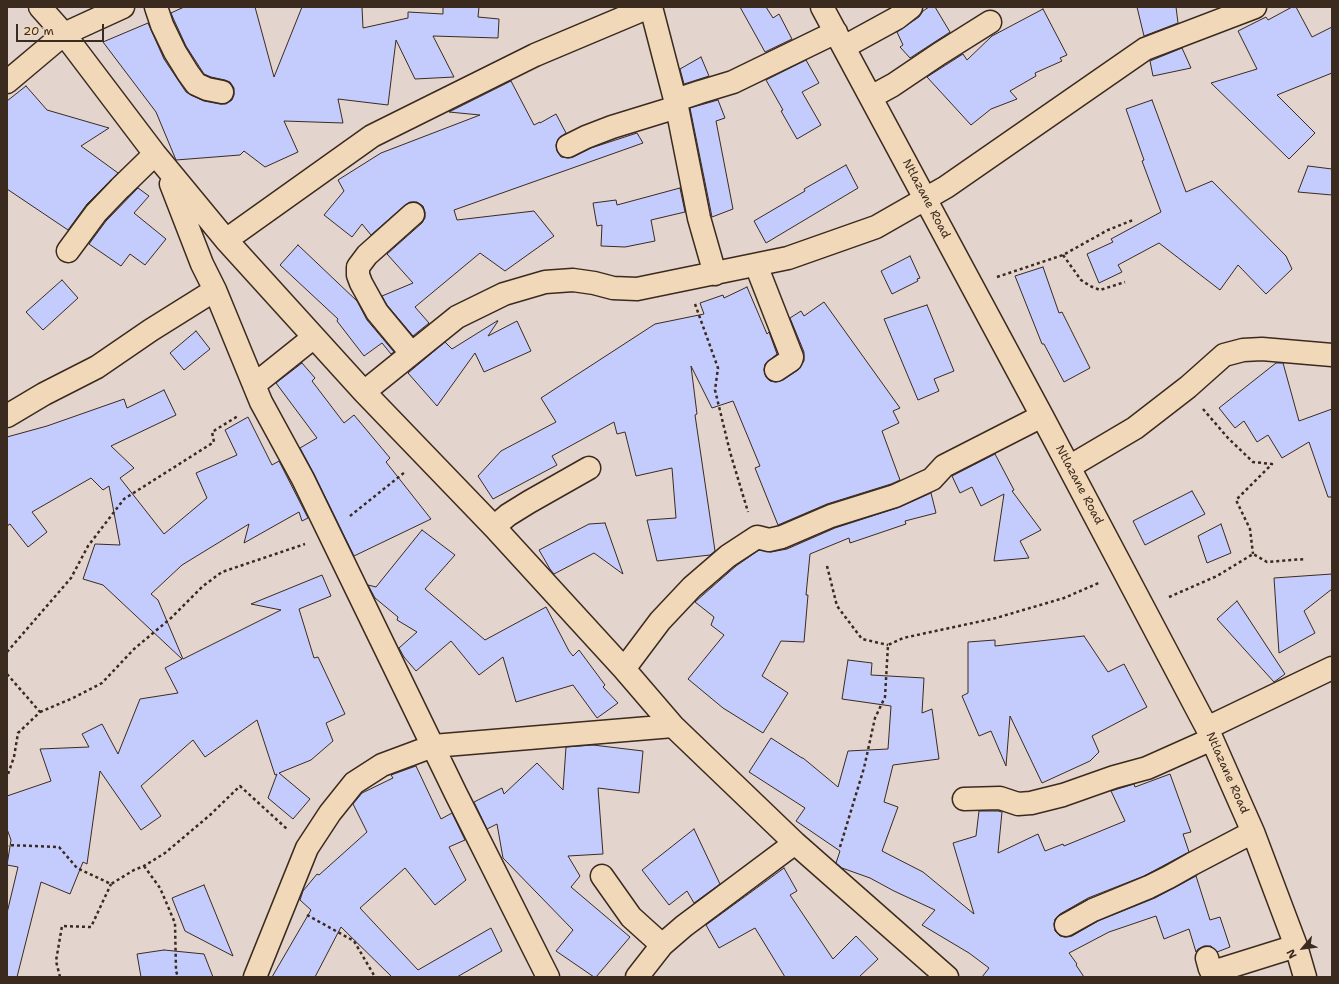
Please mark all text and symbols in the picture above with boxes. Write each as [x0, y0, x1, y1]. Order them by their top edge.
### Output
scale bar [18, 16, 106, 42]
text: 20 m [23, 23, 54, 39]
street label: Ntlazane Road [899, 157, 953, 241]
street label: Ntlazane Road [1052, 443, 1106, 527]
street label: Ntlazane Road [1203, 730, 1251, 816]
north arrow [1283, 928, 1323, 968]
text: N [1283, 946, 1301, 961]

